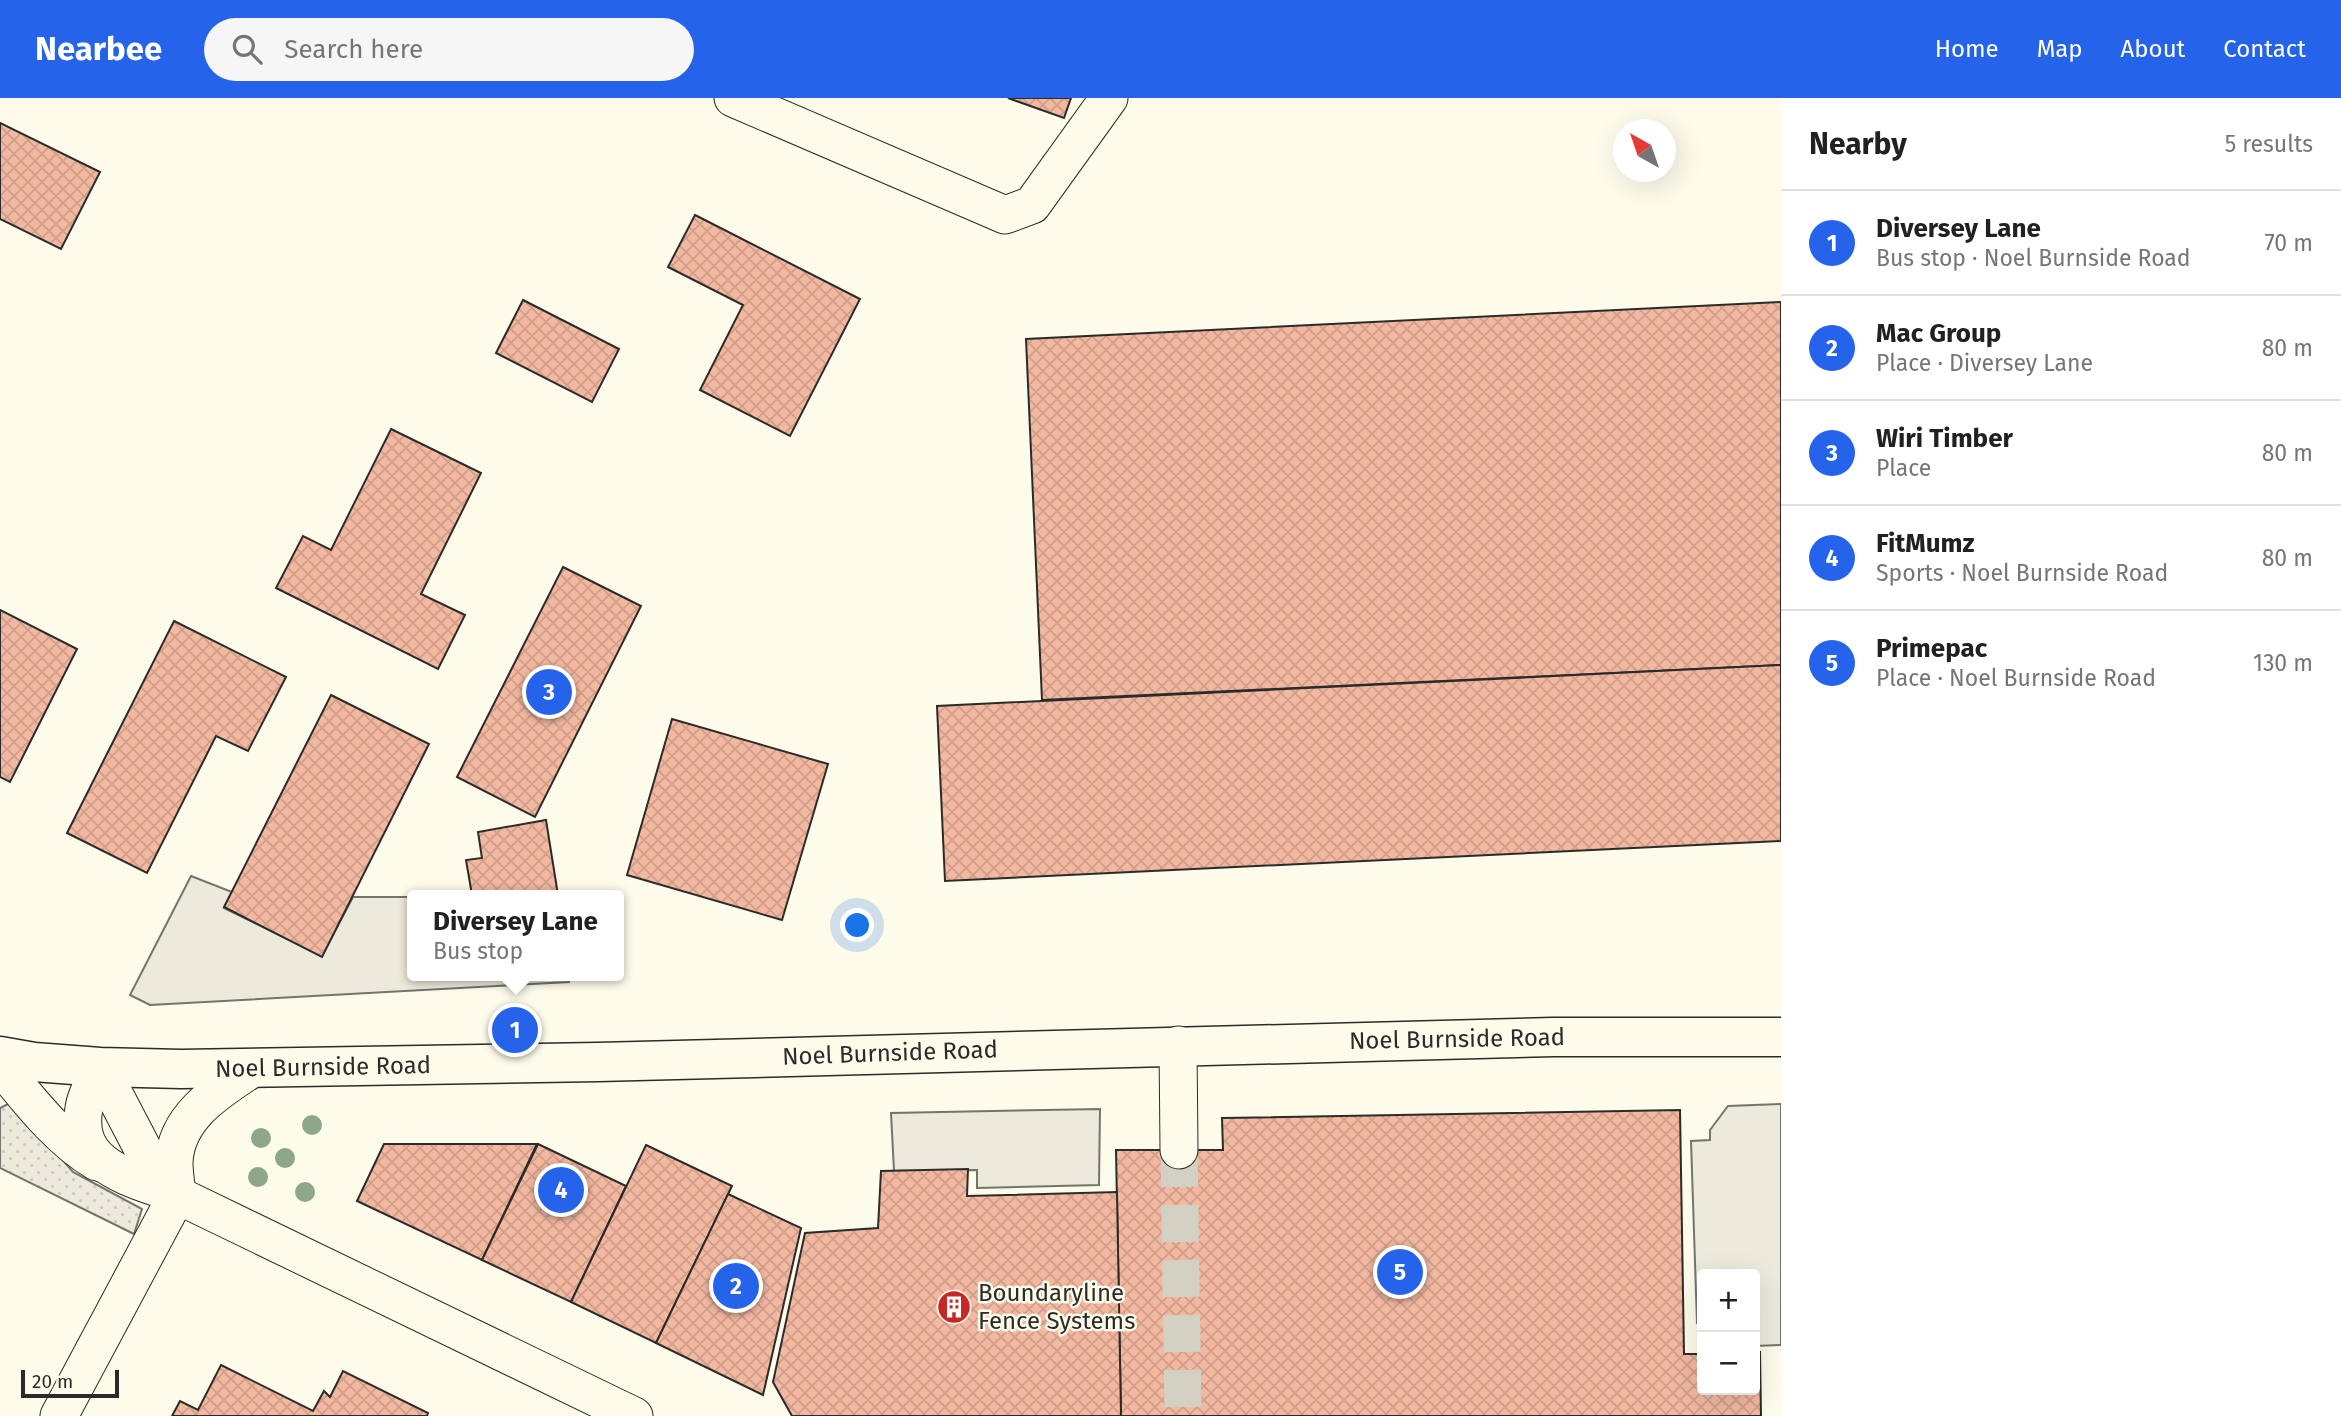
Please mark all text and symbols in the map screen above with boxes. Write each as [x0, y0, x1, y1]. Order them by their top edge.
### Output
search box [204, 18, 694, 81]
text: Nearbee [35, 29, 162, 69]
icon: search [228, 30, 266, 68]
text: Search here [284, 34, 423, 65]
text: Home [1935, 35, 1999, 63]
text: Map [2037, 35, 2083, 63]
text: About [2121, 35, 2185, 63]
text: Contact [2223, 35, 2306, 63]
north arrow [1613, 119, 1676, 182]
text: Nearby [1809, 126, 1907, 162]
text: 5 results [2225, 130, 2313, 158]
text: Diversey Lane [1876, 213, 2041, 244]
text: 1 [1827, 229, 1837, 257]
text: 70 m [2264, 229, 2313, 257]
text: Bus stop · Noel Burnside Road [1876, 244, 2191, 272]
text: Mac Group [1876, 318, 2001, 349]
text: 2 [1826, 334, 1838, 362]
text: 80 m [2262, 334, 2313, 362]
text: Place · Diversey Lane [1876, 349, 2093, 377]
text: Wiri Timber [1876, 423, 2013, 454]
text: 3 [1826, 439, 1838, 467]
text: 80 m [2262, 439, 2313, 467]
text: Place [1876, 454, 1931, 482]
text: FitMumz [1876, 528, 1975, 559]
text: 4 [1826, 544, 1839, 572]
text: 80 m [2262, 544, 2313, 572]
text: Sports · Noel Burnside Road [1876, 559, 2168, 587]
text: Primepac [1876, 633, 1987, 664]
text: 5 [1826, 649, 1838, 677]
text: 130 m [2253, 649, 2313, 677]
text: Place · Noel Burnside Road [1876, 664, 2156, 692]
pin: 3 [526, 666, 572, 718]
popup [407, 890, 624, 981]
text: Diversey Lane [433, 906, 598, 937]
your location [840, 908, 874, 942]
text: Bus stop [433, 937, 523, 965]
pin: 1 [492, 1004, 538, 1056]
street label: Noel Burnside Road [1349, 1023, 1565, 1055]
street label: Noel Burnside Road [782, 1035, 998, 1071]
street label: Noel Burnside Road [215, 1051, 431, 1083]
pin: 4 [538, 1164, 584, 1216]
pin: 5 [1377, 1246, 1423, 1298]
pin: 2 [713, 1260, 759, 1312]
map controls [1697, 1269, 1760, 1395]
button: + [1697, 1269, 1760, 1332]
place label: Boundaryline Fence Systems [978, 1279, 1135, 1335]
building icon: Boundaryline Fence Systems [935, 1288, 973, 1326]
button: − [1697, 1332, 1760, 1395]
scale bar [21, 1367, 119, 1399]
text: 20 m [32, 1370, 73, 1393]

